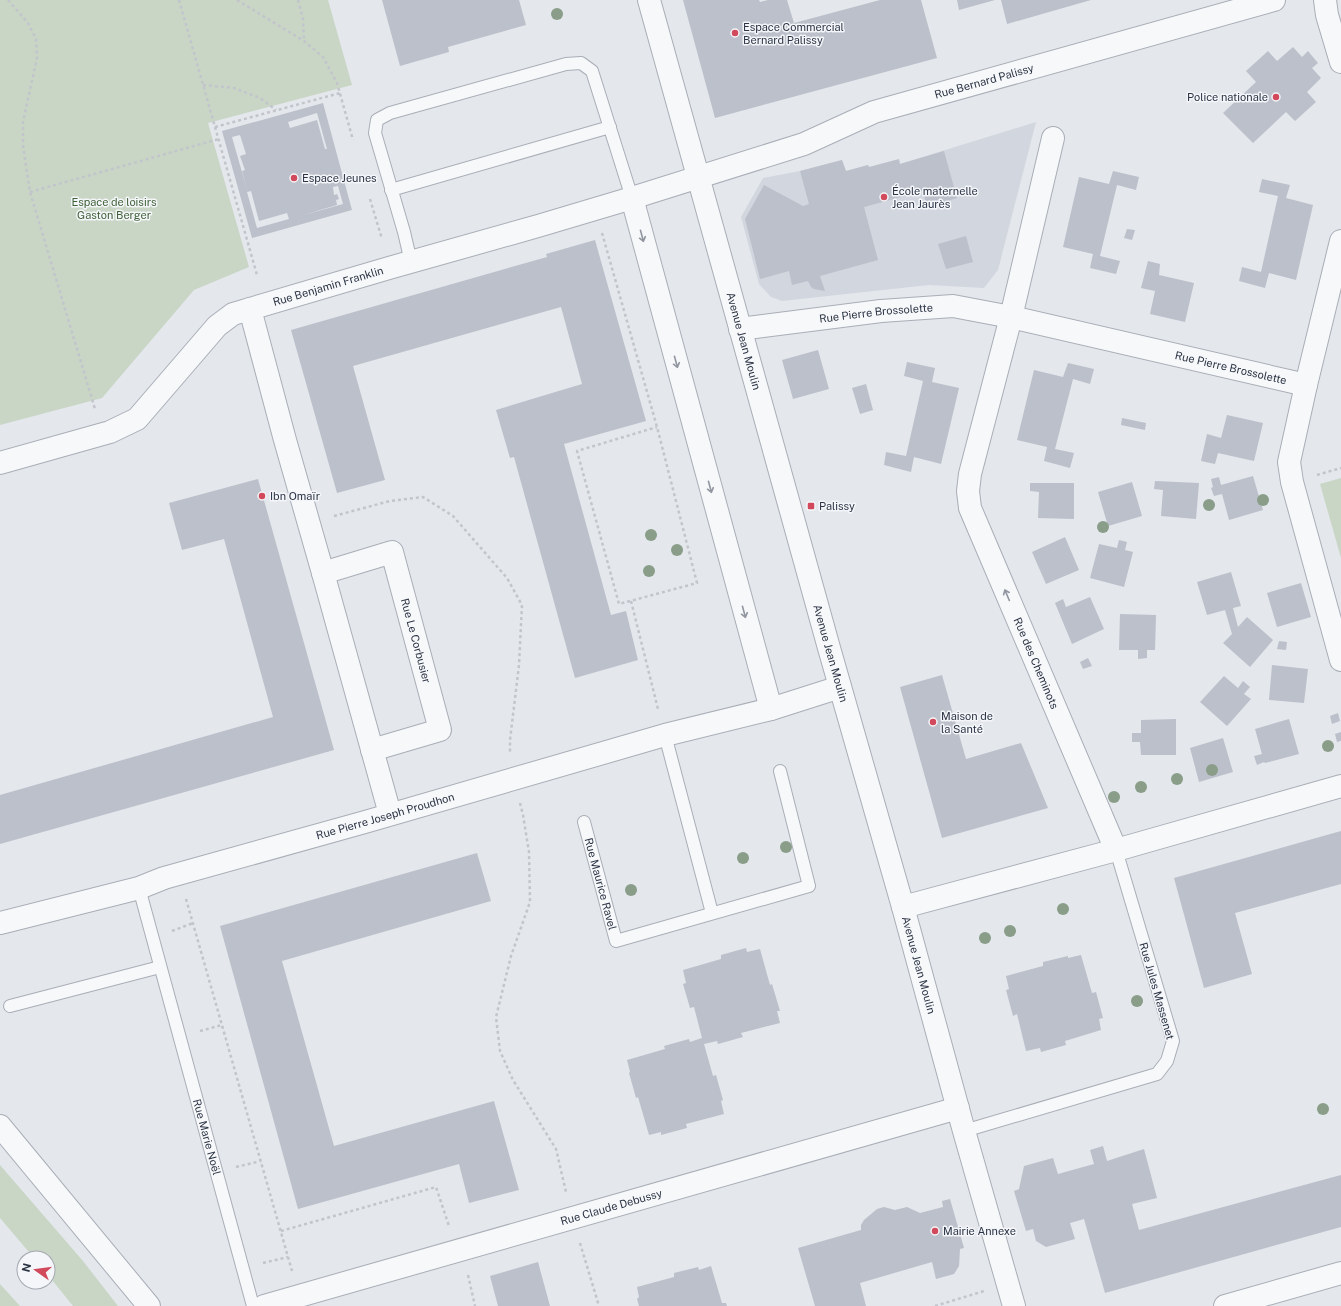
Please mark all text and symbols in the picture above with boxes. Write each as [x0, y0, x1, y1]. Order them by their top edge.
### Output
place label: Espace Commercial Bernard Palissy [743, 21, 844, 46]
marker: Espace Commercial Bernard Palissy [730, 28, 740, 38]
street label: Rue Bernard Palissy [933, 62, 1035, 101]
place label: Police nationale [1187, 91, 1268, 103]
marker: Police nationale [1271, 92, 1281, 102]
place label: Espace Jeunes [302, 172, 377, 184]
marker: Espace Jeunes [289, 173, 299, 183]
place label: École maternelle Jean Jaurès [892, 184, 978, 210]
marker: École maternelle Jean Jaurès [879, 192, 889, 202]
park label: Espace de loisirs Gaston Berger [71, 196, 157, 221]
one-way arrow [639, 229, 646, 242]
street label: Rue Benjamin Franklin [271, 264, 385, 308]
street label: Avenue Jean Moulin [724, 291, 763, 391]
street label: Rue Pierre Brossolette [818, 301, 933, 325]
street label: Rue Pierre Brossolette [1174, 349, 1288, 386]
one-way arrow [673, 355, 680, 368]
one-way arrow [707, 480, 714, 493]
place label: Ibn Omaïr [270, 490, 320, 502]
marker: Ibn Omaïr [257, 491, 267, 501]
place label: Palissy [819, 500, 855, 512]
marker: Palissy [806, 501, 816, 511]
one-way arrow [1003, 589, 1010, 601]
street label: Rue Le Corbusier [399, 597, 433, 685]
street label: Avenue Jean Moulin [811, 603, 850, 703]
one-way arrow [741, 606, 749, 619]
street label: Rue des Cheminots [1011, 616, 1061, 711]
place label: Maison de la Santé [941, 710, 993, 735]
marker: Maison de la Santé [928, 717, 938, 727]
street label: Rue Pierre Joseph Proudhon [315, 790, 456, 841]
street label: Rue Maurice Ravel [582, 836, 619, 931]
street label: Avenue Jean Moulin [900, 915, 938, 1015]
street label: Rue Jules Massenet [1137, 941, 1177, 1041]
street label: Rue Marie Noël [191, 1098, 223, 1176]
street label: Rue Claude Debussy [559, 1187, 663, 1227]
place label: Mairie Annexe [943, 1225, 1016, 1237]
marker: Mairie Annexe [930, 1226, 940, 1236]
north arrow [16, 1250, 56, 1290]
text: N [19, 1262, 33, 1273]

